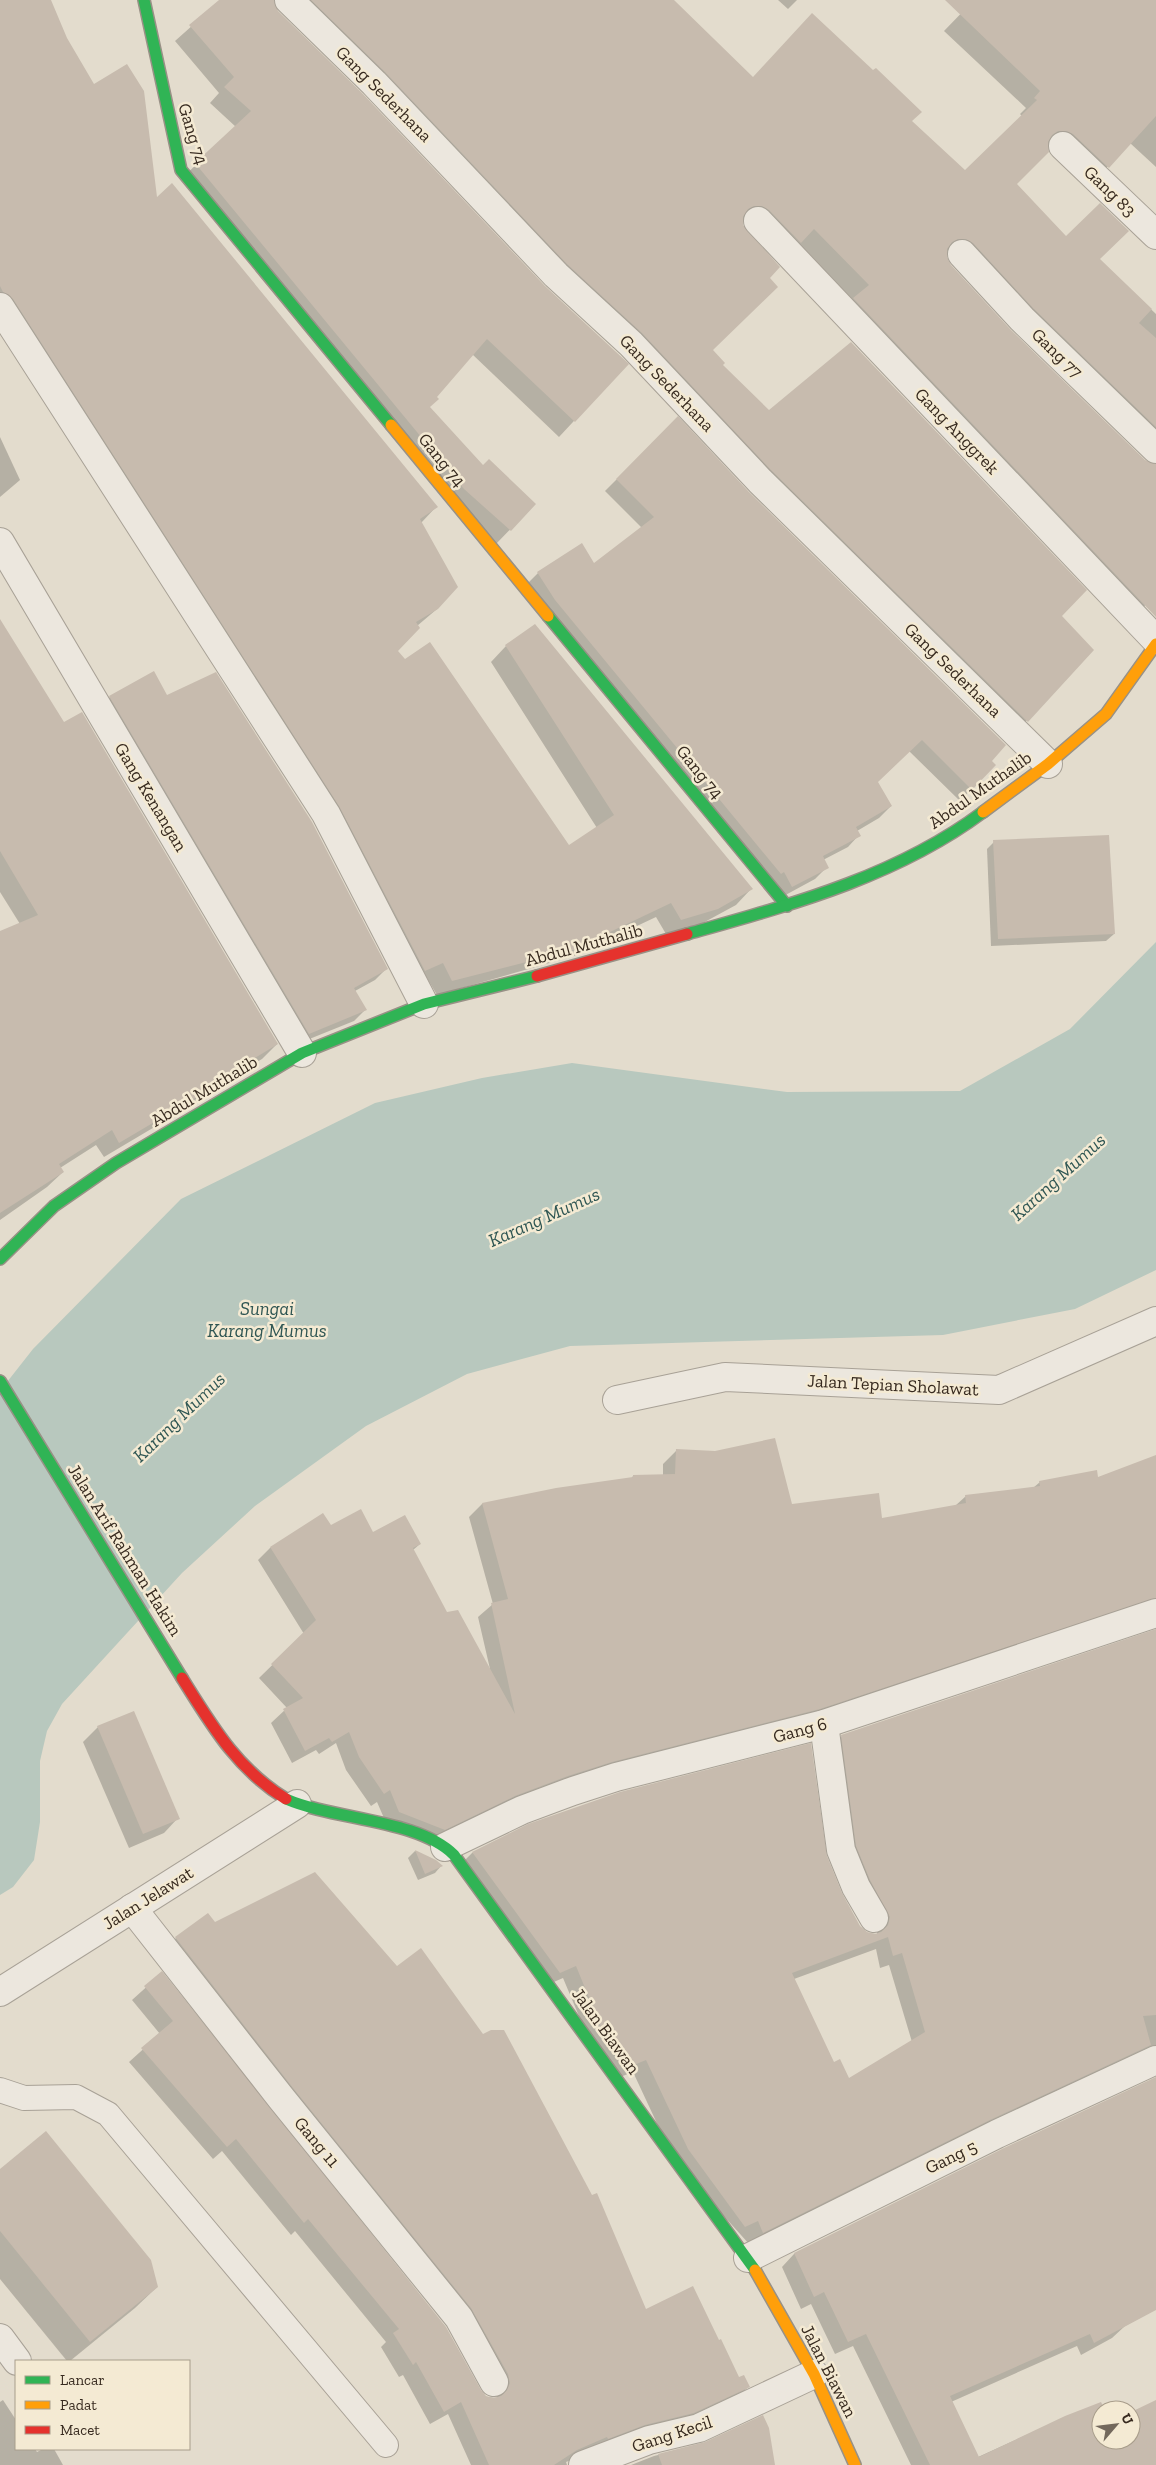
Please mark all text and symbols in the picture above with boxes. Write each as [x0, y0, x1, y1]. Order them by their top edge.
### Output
street label: Gang Sederhana [331, 41, 437, 147]
street label: Gang 74 [173, 101, 213, 168]
street label: Gang 83 [1079, 161, 1141, 221]
street label: Gang 77 [1027, 323, 1087, 383]
street label: Gang Sederhana [615, 330, 719, 437]
street label: Gang Anggrek [910, 383, 1004, 479]
street label: Gang 74 [414, 429, 471, 492]
street label: Gang Sederhana [900, 618, 1007, 722]
street label: Gang Kenangan [110, 739, 193, 856]
street label: Gang 74 [672, 741, 729, 804]
street label: Abdul Muthalib [924, 746, 1036, 834]
street label: Abdul Muthalib [523, 919, 645, 971]
street label: Abdul Muthalib [147, 1051, 261, 1131]
water label: Karang Mumus [1006, 1128, 1110, 1226]
water label: Karang Mumus [485, 1182, 603, 1252]
water label: Sungai Karang Mumus [207, 1297, 327, 1342]
water label: Karang Mumus [128, 1367, 230, 1467]
street label: Jalan Tepian Sholawat [807, 1370, 980, 1400]
street label: Jalan Arif Rahman Hakim [63, 1460, 187, 1640]
street label: Gang 6 [771, 1712, 829, 1748]
street label: Jalan Jelawat [99, 1861, 198, 1934]
street label: Jalan Biawan [567, 1984, 645, 2079]
street label: Gang 11 [290, 2112, 345, 2172]
street label: Gang 5 [922, 2135, 980, 2179]
street label: Jalan Biawan [796, 2321, 862, 2422]
legend [15, 2360, 190, 2450]
text: Lancar [60, 2371, 105, 2389]
text: Padat [60, 2396, 97, 2414]
north arrow [1091, 2400, 1141, 2450]
street label: Gang Kecil [629, 2411, 715, 2457]
text: U [1117, 2411, 1137, 2428]
text: Macet [60, 2421, 100, 2439]

